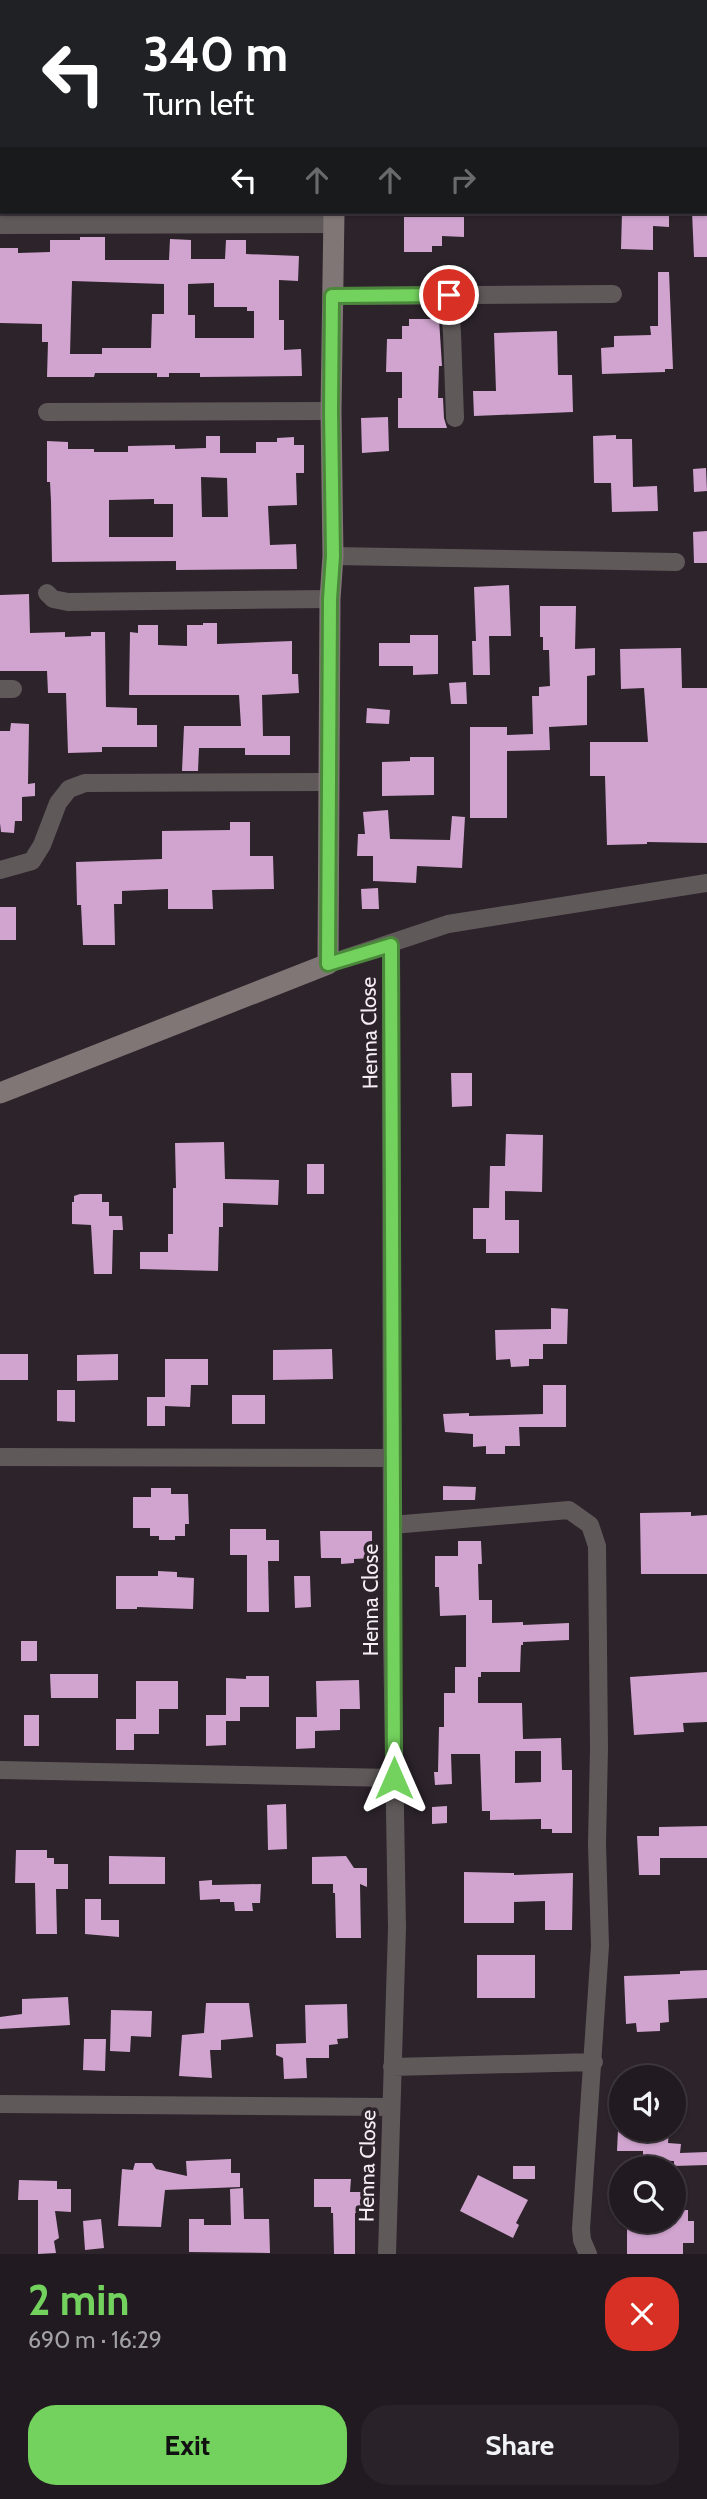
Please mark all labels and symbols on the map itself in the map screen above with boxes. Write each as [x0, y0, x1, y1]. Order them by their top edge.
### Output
pin [419, 265, 479, 325]
street label: Henna Close [356, 976, 382, 1089]
street label: Henna Close [358, 1544, 383, 1656]
position arrow [357, 1741, 431, 1815]
street label: Henna Close [354, 2109, 380, 2222]

